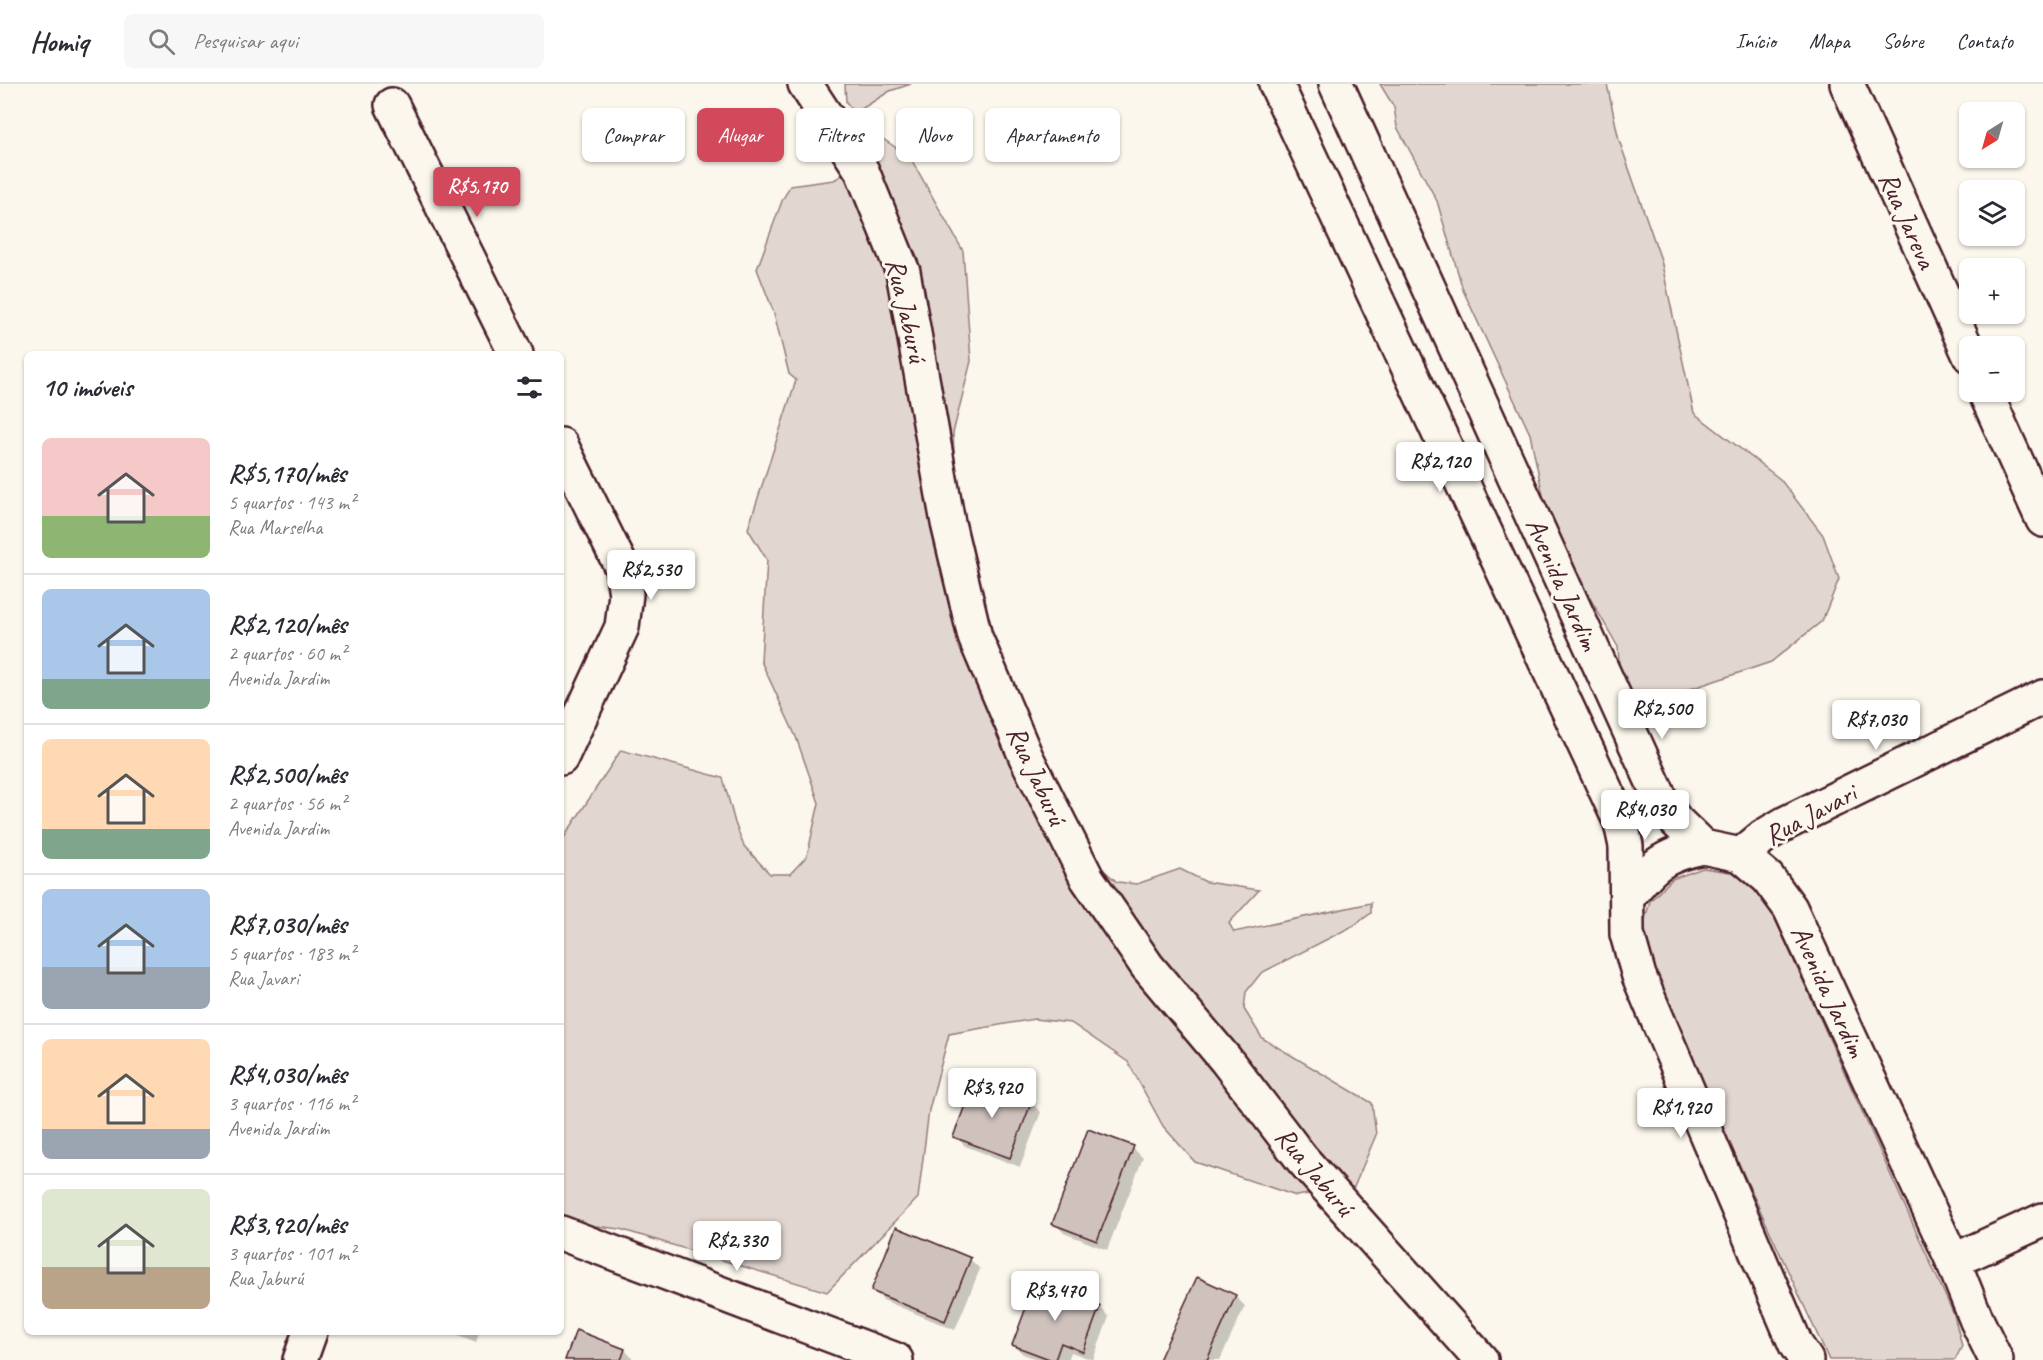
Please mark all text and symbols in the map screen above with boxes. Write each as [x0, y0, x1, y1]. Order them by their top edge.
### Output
search box [124, 14, 544, 68]
text: Homiq [30, 24, 88, 59]
icon: search [145, 25, 178, 58]
text: Pesquisar aqui [193, 27, 298, 55]
text: Início [1736, 28, 1776, 54]
text: Mapa [1809, 28, 1850, 54]
text: Sobre [1883, 28, 1923, 54]
text: Contato [1956, 28, 2013, 54]
north arrow [1959, 102, 2025, 168]
map controls [1959, 102, 2025, 402]
chip: Comprar [582, 108, 685, 162]
chip: Alugar [697, 108, 784, 162]
chip: Filtros [796, 108, 884, 162]
chip: Novo [896, 108, 973, 162]
chip: Apartamento [985, 108, 1120, 162]
street label: Rua Jareva [1871, 166, 1946, 275]
pin: R$5,170 [422, 167, 532, 218]
text: R$5,170 [447, 174, 507, 199]
button: layers [1959, 180, 2025, 246]
street label: Rua Jaburú [878, 255, 936, 368]
button: + [1959, 258, 2025, 324]
button: − [1959, 336, 2025, 402]
text: 10 imóveis [42, 371, 132, 404]
icon: filters [513, 371, 546, 404]
pin: R$2,120 [1385, 442, 1495, 493]
text: R$2,120 [1410, 449, 1470, 474]
text: R$5,170/mês [228, 457, 346, 490]
icon: home [90, 462, 162, 534]
text: 5 quartos · 143 m² [228, 490, 355, 515]
street label: Avenida Jardim [1518, 512, 1608, 657]
text: Rua Marselha [228, 515, 322, 540]
pin: R$2,530 [596, 550, 706, 601]
text: R$2,530 [621, 557, 681, 582]
text: R$2,120/mês [228, 608, 347, 641]
icon: home [90, 613, 162, 685]
text: 2 quartos · 60 m² [228, 641, 346, 666]
text: Avenida Jardim [228, 666, 329, 691]
pin: R$2,500 [1607, 689, 1717, 740]
text: R$2,500 [1632, 696, 1692, 721]
pin: R$7,030 [1821, 700, 1931, 751]
text: R$7,030 [1846, 707, 1906, 732]
street label: Rua Jaburú [999, 720, 1076, 833]
text: R$2,500/mês [228, 758, 346, 791]
icon: home [90, 763, 162, 835]
street label: Rua Javari [1758, 774, 1865, 853]
pin: R$4,030 [1590, 790, 1700, 841]
text: 2 quartos · 56 m² [228, 791, 346, 816]
text: R$4,030 [1615, 797, 1675, 822]
text: Avenida Jardim [228, 816, 329, 841]
text: R$7,030/mês [228, 908, 347, 941]
icon: home [90, 913, 162, 985]
street label: Avenida Jardim [1783, 919, 1875, 1064]
text: 5 quartos · 183 m² [228, 941, 355, 966]
text: Rua Javari [228, 966, 299, 991]
text: R$4,030/mês [228, 1058, 347, 1091]
icon: home [90, 1063, 162, 1135]
pin: R$3,920 [937, 1068, 1047, 1119]
text: R$3,920 [962, 1075, 1022, 1100]
pin: R$1,920 [1626, 1088, 1736, 1139]
text: 3 quartos · 116 m² [228, 1091, 355, 1116]
text: R$1,920 [1651, 1095, 1711, 1120]
text: Avenida Jardim [228, 1116, 329, 1141]
street label: Rua Jaburú [1268, 1119, 1364, 1225]
text: R$3,920/mês [228, 1208, 346, 1241]
icon: home [90, 1213, 162, 1285]
pin: R$2,330 [682, 1221, 792, 1272]
text: R$2,330 [707, 1228, 767, 1253]
text: 3 quartos · 101 m² [228, 1241, 355, 1266]
text: Rua Jaburú [228, 1266, 303, 1291]
pin: R$3,470 [1000, 1271, 1110, 1322]
text: R$3,470 [1025, 1278, 1085, 1303]

